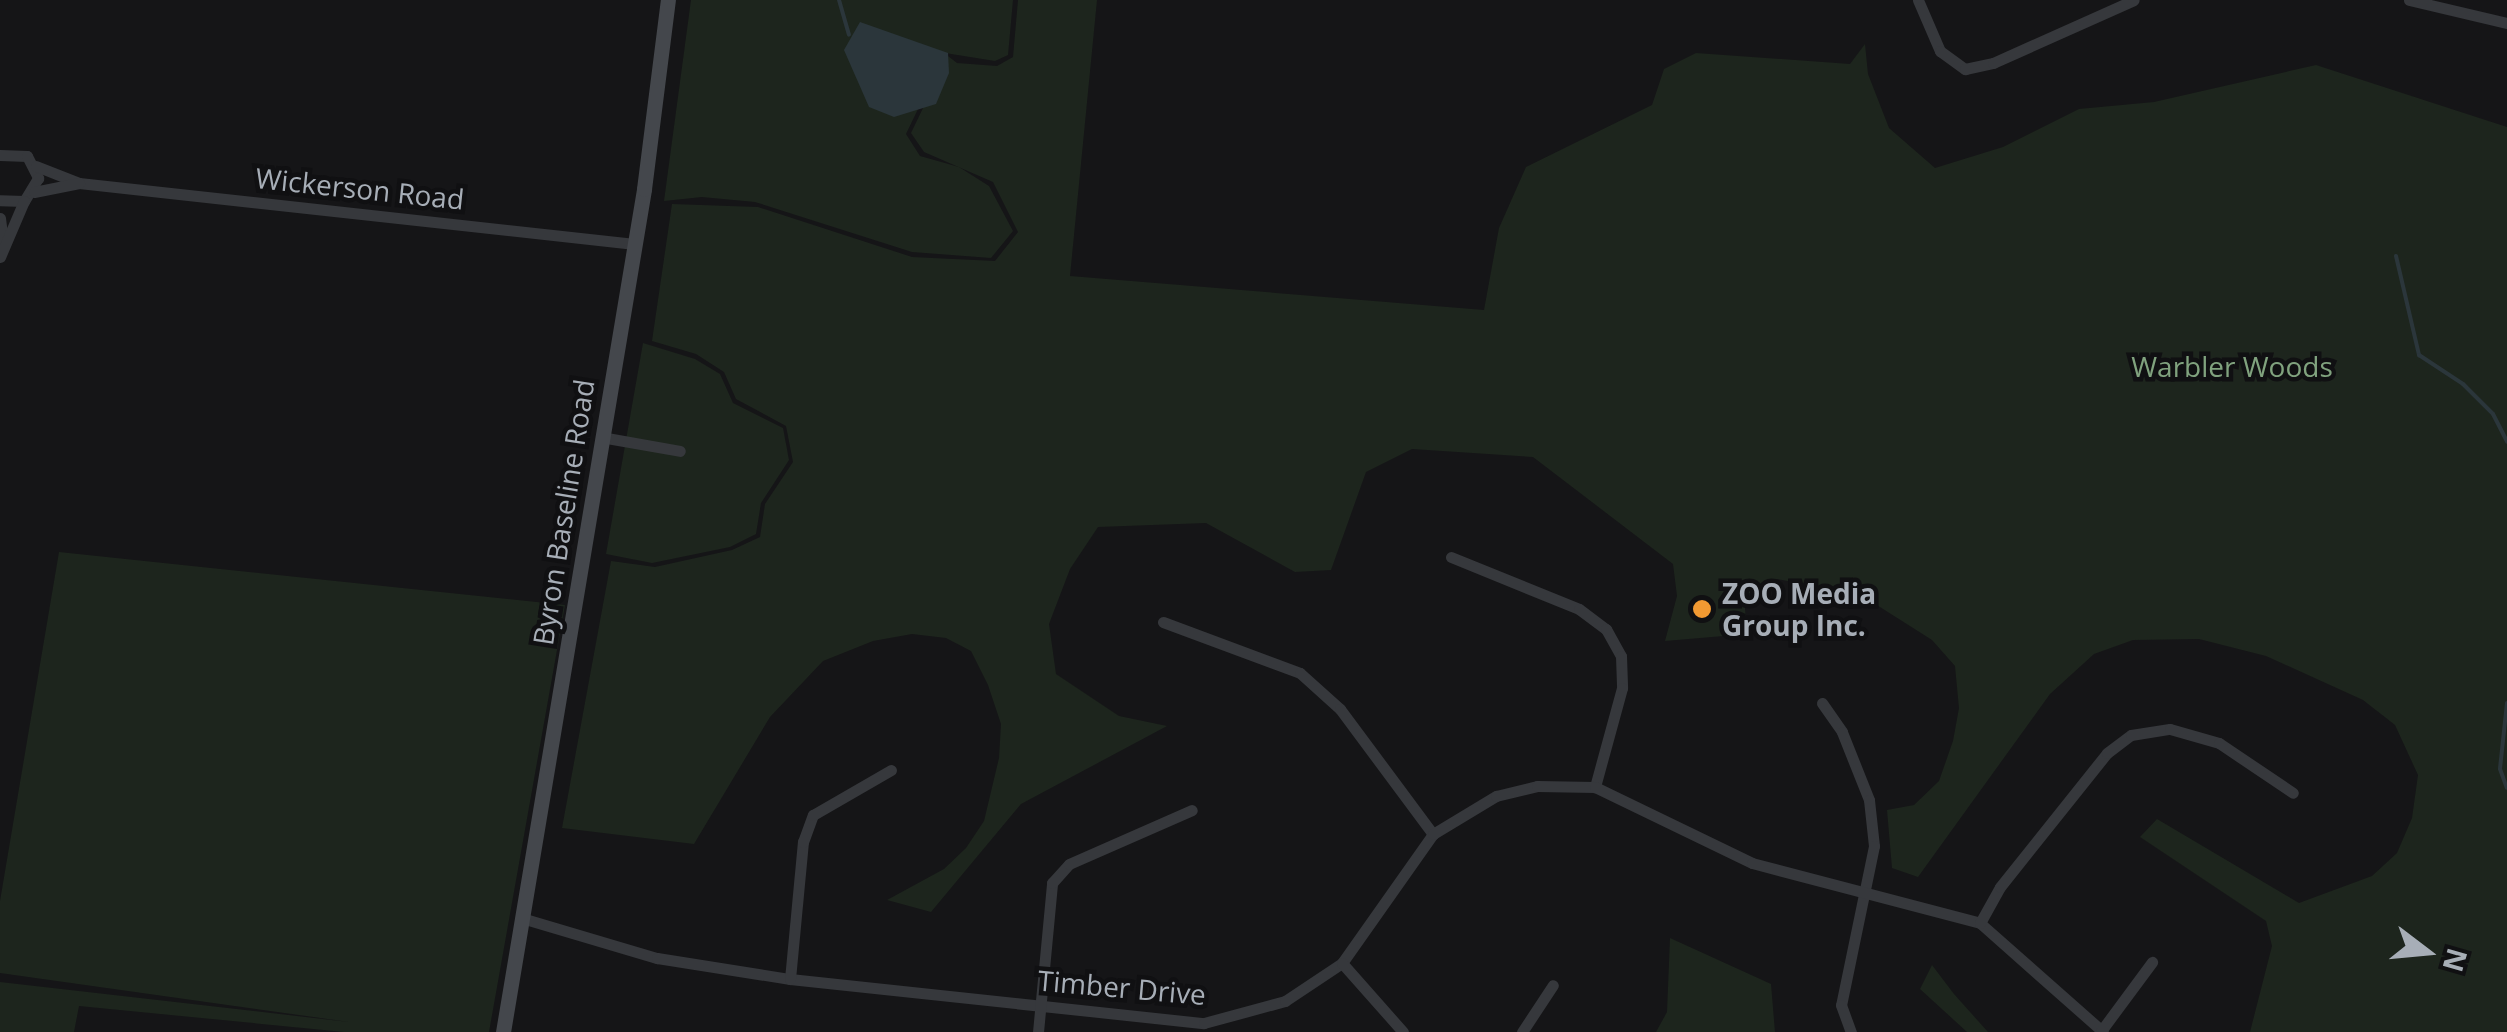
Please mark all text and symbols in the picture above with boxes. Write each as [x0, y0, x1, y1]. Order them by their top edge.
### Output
street label: Wickerson Road [254, 160, 466, 216]
park label: Warbler Woods [2131, 349, 2333, 383]
street label: Byron Baseline Road [525, 377, 601, 647]
place label: ZOO Media Group Inc. [1722, 576, 1876, 642]
marker: ZOO Media Group Inc. [1691, 598, 1713, 620]
north arrow [2377, 902, 2477, 1002]
text: N [2434, 944, 2477, 976]
street label: Timber Drive [1037, 963, 1207, 1011]

